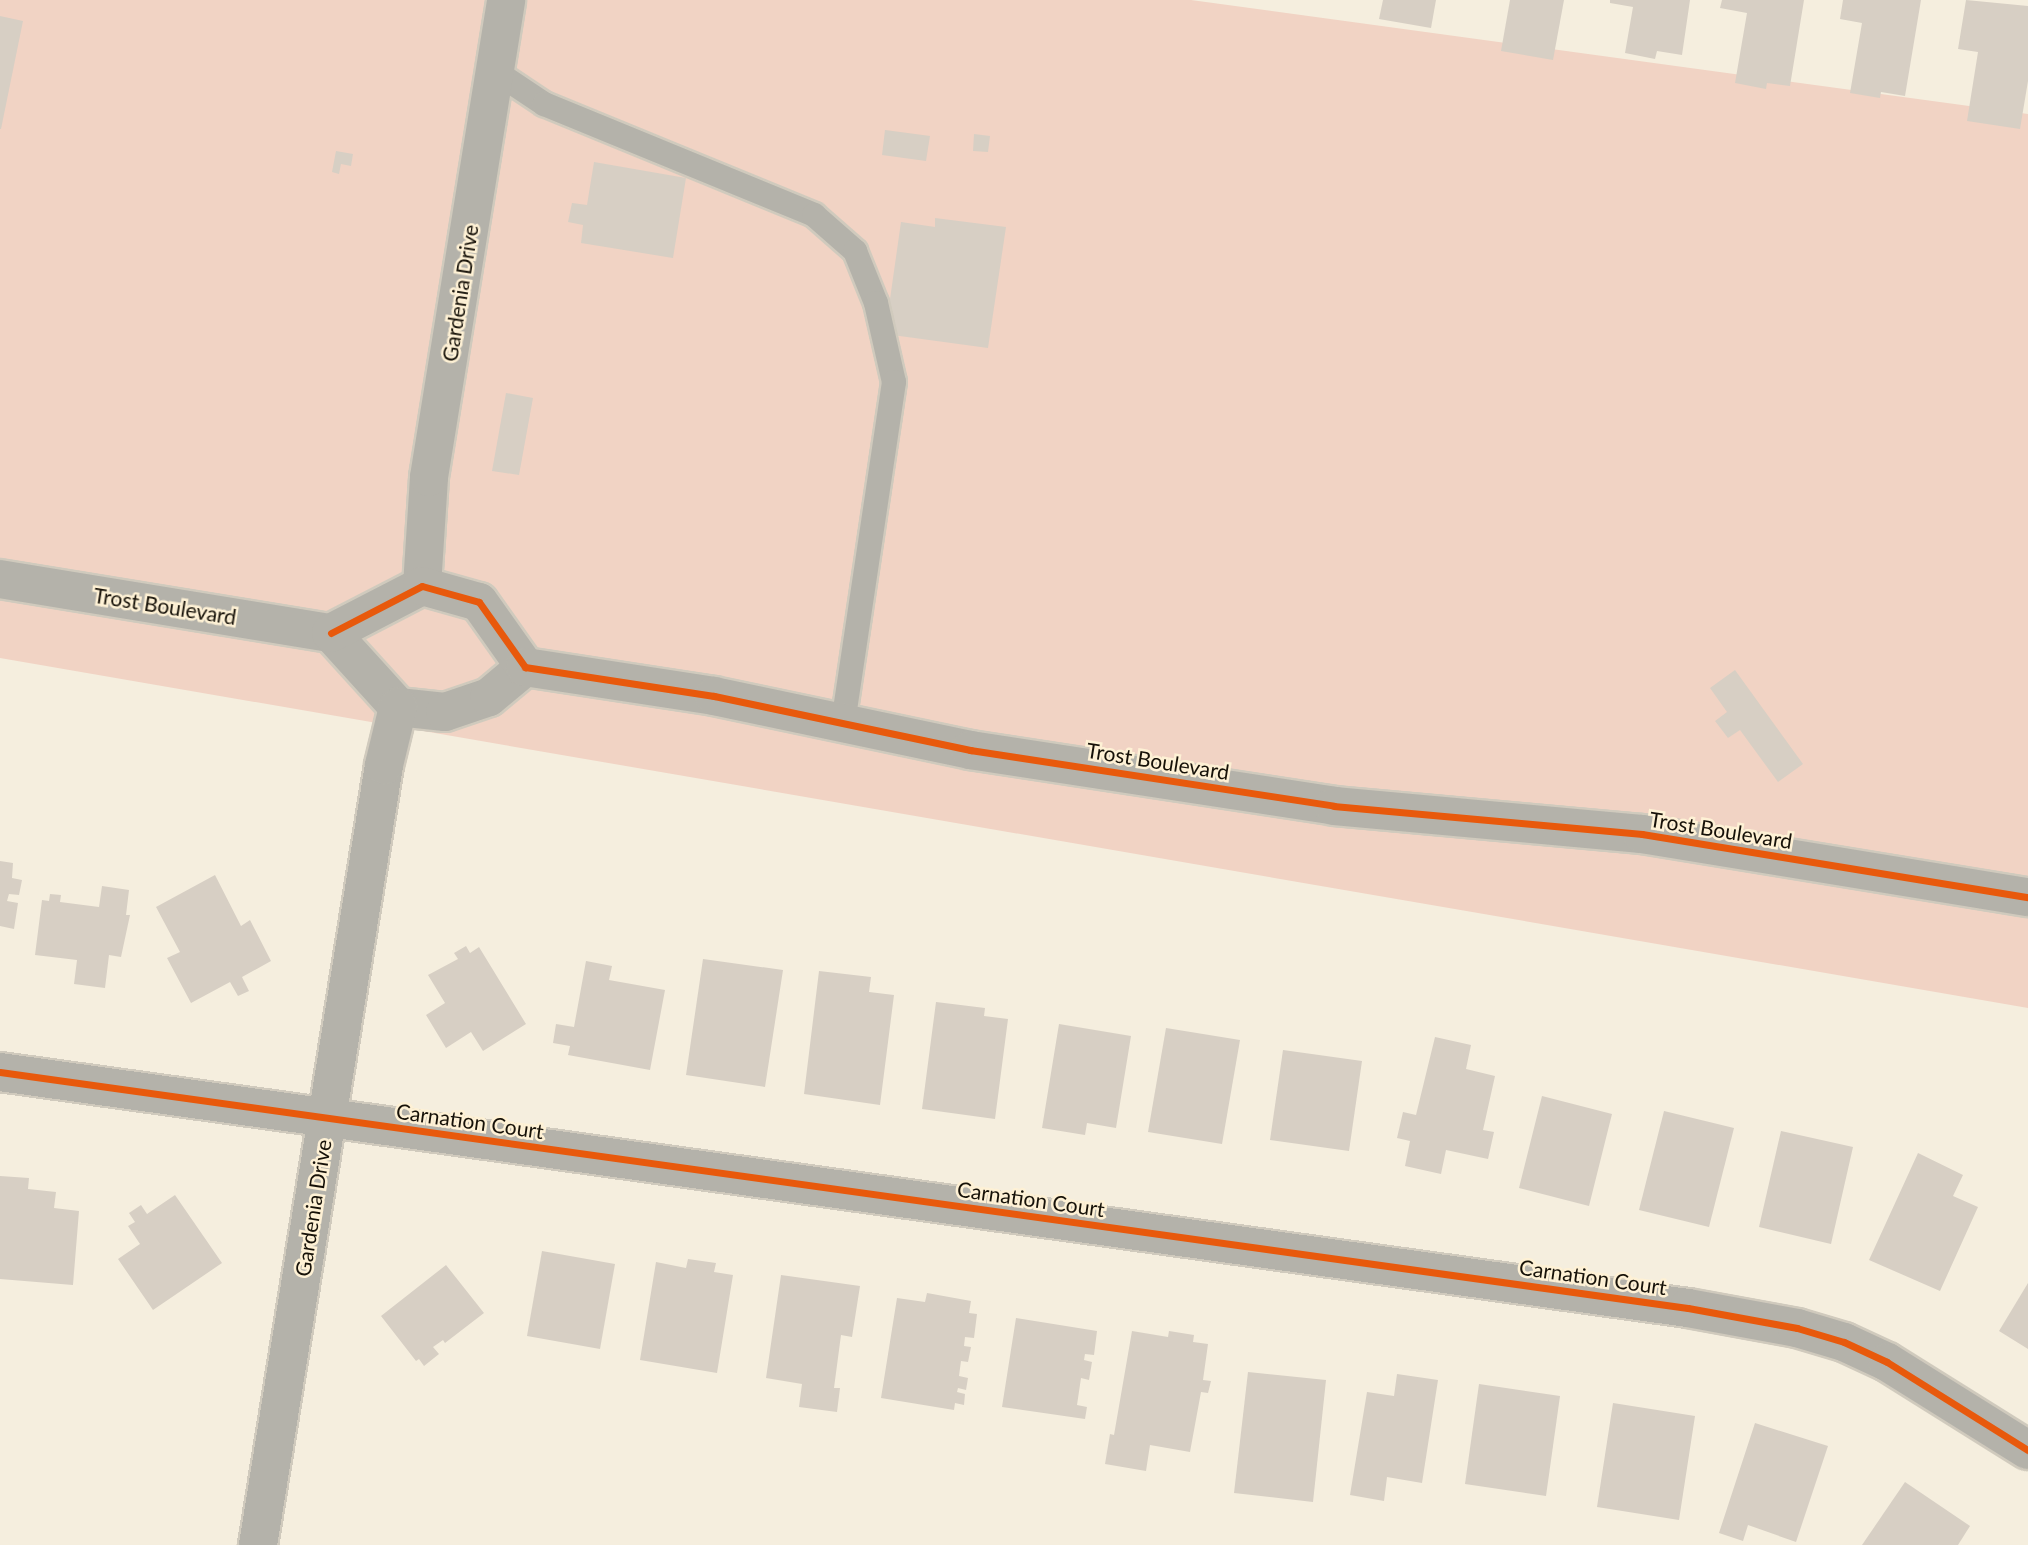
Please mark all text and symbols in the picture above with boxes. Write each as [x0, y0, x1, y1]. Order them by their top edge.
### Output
street label: Gardenia Drive [437, 223, 483, 363]
street label: Trost Boulevard [92, 582, 238, 630]
street label: Trost Boulevard [1085, 737, 1231, 785]
street label: Trost Boulevard [1648, 806, 1794, 854]
street label: Carnation Court [395, 1098, 545, 1144]
street label: Gardenia Drive [290, 1138, 336, 1278]
street label: Carnation Court [956, 1176, 1106, 1222]
street label: Carnation Court [1518, 1254, 1668, 1300]

